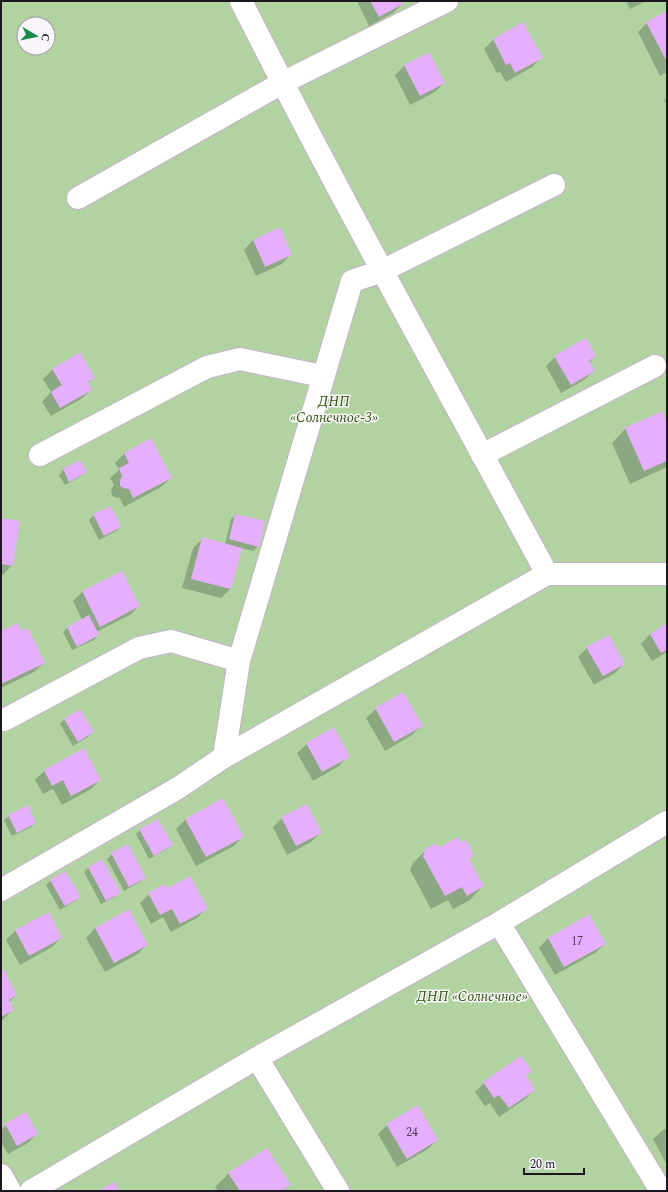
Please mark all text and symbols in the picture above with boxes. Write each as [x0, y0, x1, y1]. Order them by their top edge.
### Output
north arrow [16, 16, 56, 56]
text: С [36, 32, 54, 43]
park label: ДНП «Солнечное-3» [290, 391, 378, 428]
house number: 17 [571, 932, 583, 951]
park label: ДНП «Солнечное» [415, 986, 528, 1007]
house number: 24 [406, 1123, 418, 1142]
scale bar [524, 1150, 584, 1176]
text: 20 m [530, 1155, 555, 1174]

